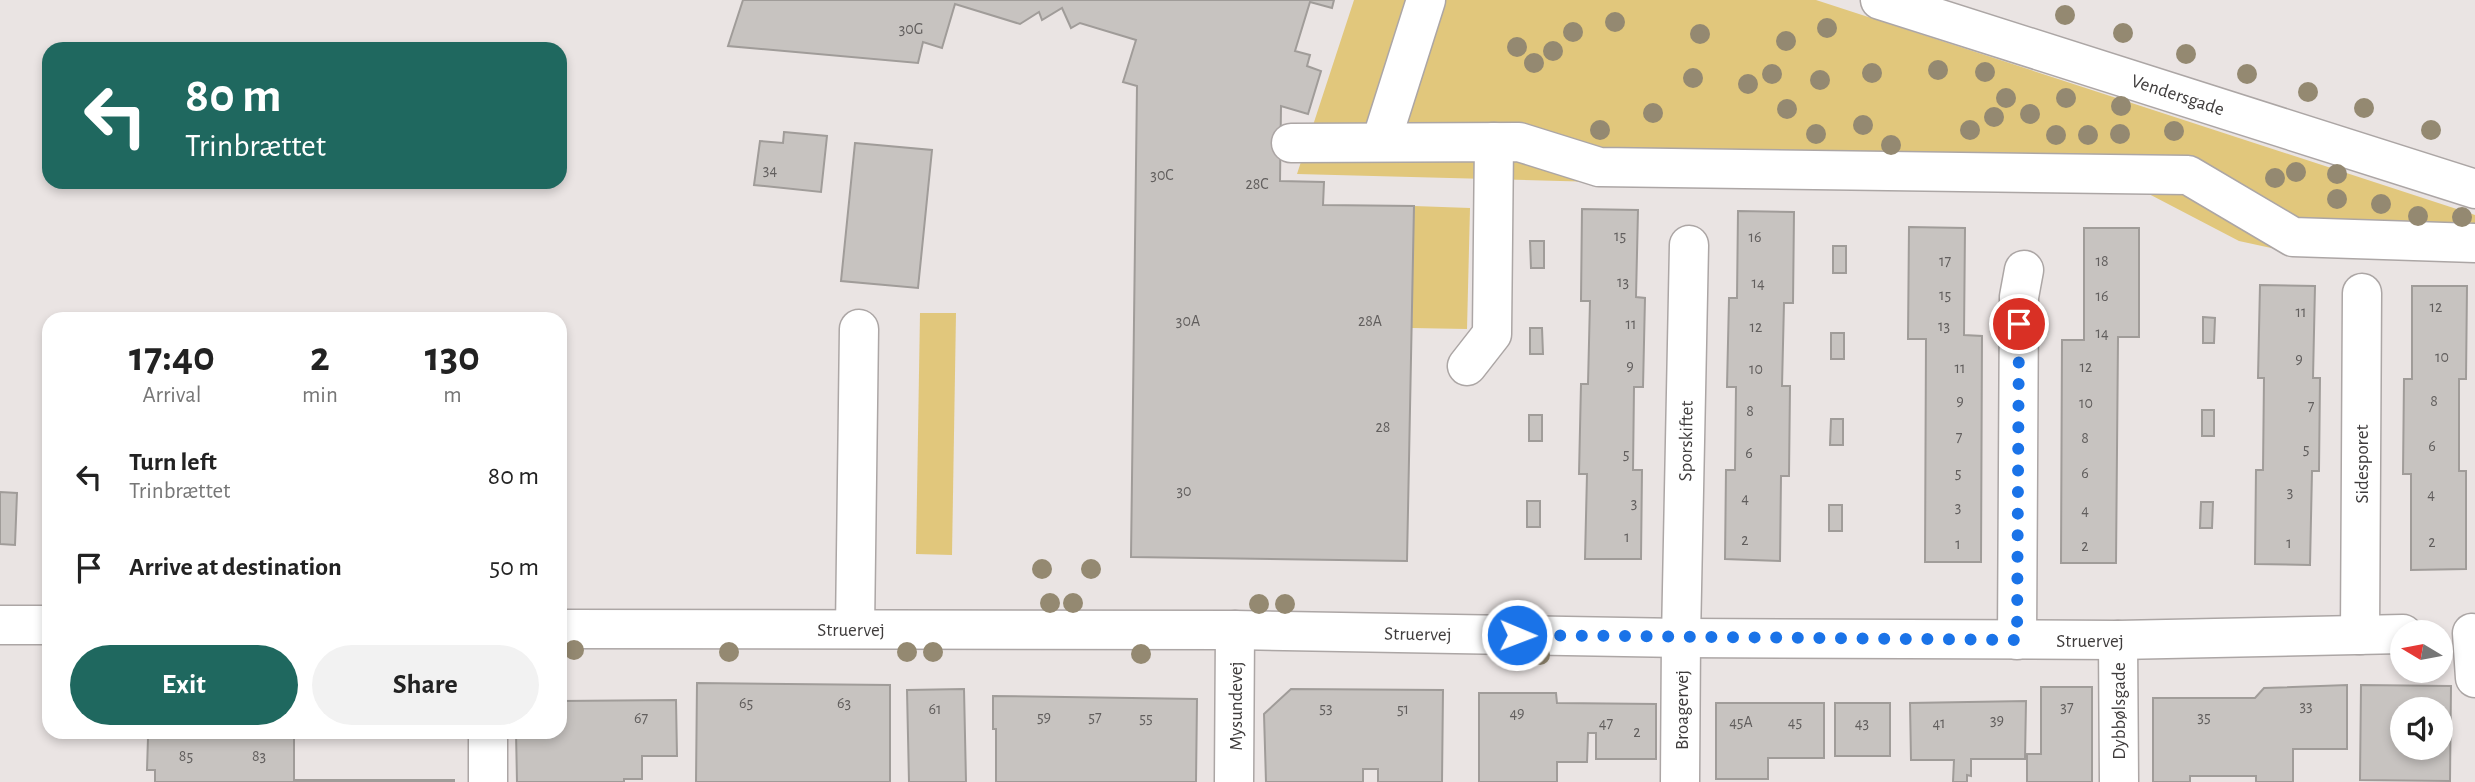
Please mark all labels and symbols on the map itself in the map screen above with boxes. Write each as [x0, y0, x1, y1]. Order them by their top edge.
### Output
house number: 30G [899, 21, 923, 37]
street label: Vendersgade [2129, 71, 2226, 119]
house number: 34 [763, 162, 777, 178]
house number: 30C [1150, 167, 1174, 183]
house number: 28C [1245, 176, 1269, 192]
house number: 15 [1614, 228, 1626, 244]
house number: 16 [1748, 229, 1762, 245]
house number: 17 [1939, 253, 1951, 269]
house number: 18 [2095, 253, 2109, 269]
house number: 13 [1617, 274, 1629, 290]
house number: 14 [1751, 275, 1765, 291]
house number: 15 [1939, 287, 1951, 303]
house number: 16 [2095, 288, 2109, 304]
pin [1989, 294, 2049, 354]
house number: 12 [2430, 299, 2442, 315]
house number: 11 [2295, 304, 2307, 320]
house number: 30A [1176, 313, 1200, 329]
house number: 28A [1358, 313, 1382, 329]
house number: 11 [1625, 316, 1637, 332]
house number: 13 [1938, 318, 1950, 334]
house number: 12 [1750, 319, 1762, 335]
house number: 14 [2095, 325, 2109, 341]
house number: 10 [2435, 349, 2449, 365]
house number: 9 [2295, 351, 2303, 367]
house number: 9 [1626, 358, 1634, 374]
house number: 12 [2080, 359, 2092, 375]
house number: 11 [1954, 360, 1966, 376]
house number: 10 [1749, 361, 1763, 377]
house number: 9 [1956, 393, 1964, 409]
house number: 8 [2430, 393, 2438, 409]
house number: 10 [2079, 395, 2093, 411]
house number: 7 [2308, 398, 2315, 414]
street label: Sporskiftet [1676, 400, 1697, 482]
house number: 8 [1746, 403, 1754, 419]
house number: 28 [1376, 419, 1390, 435]
street label: Sidesporet [2353, 425, 2372, 503]
house number: 7 [1956, 429, 1963, 445]
house number: 8 [2081, 430, 2089, 446]
house number: 6 [2428, 438, 2436, 454]
house number: 5 [2303, 441, 2309, 457]
house number: 6 [1745, 445, 1753, 461]
house number: 5 [1623, 446, 1629, 462]
house number: 5 [1955, 465, 1961, 481]
house number: 6 [2081, 465, 2089, 481]
house number: 30 [1176, 483, 1192, 499]
house number: 3 [2287, 484, 2293, 500]
house number: 4 [2427, 486, 2435, 502]
house number: 4 [1741, 490, 1749, 506]
house number: 3 [1631, 495, 1637, 511]
house number: 3 [1955, 499, 1961, 515]
house number: 4 [2081, 502, 2089, 518]
house number: 1 [1624, 529, 1630, 545]
house number: 2 [1741, 532, 1749, 548]
house number: 2 [2428, 534, 2436, 550]
house number: 1 [2286, 535, 2292, 551]
house number: 1 [1955, 536, 1961, 552]
house number: 2 [2081, 538, 2089, 554]
position arrow [1480, 598, 1554, 672]
north arrow [2390, 620, 2454, 682]
street label: Struervej [817, 621, 885, 640]
street label: Struervej [1384, 624, 1452, 645]
street label: Struervej [2056, 632, 2124, 651]
street label: Mysundevej [1227, 661, 1246, 751]
street label: Dybbølsgade [2110, 662, 2129, 760]
street label: Broagervej [1673, 670, 1692, 750]
house number: 65 [739, 695, 753, 711]
house number: 63 [837, 695, 851, 711]
house number: 33 [2299, 698, 2313, 714]
house number: 37 [2060, 699, 2074, 715]
house number: 53 [1319, 700, 1333, 716]
house number: 61 [928, 701, 942, 717]
house number: 51 [1397, 701, 1409, 717]
house number: 49 [1509, 705, 1525, 721]
house number: 59 [1037, 709, 1051, 725]
house number: 57 [1088, 709, 1102, 725]
house number: 35 [2197, 709, 2211, 725]
house number: 67 [634, 710, 648, 726]
house number: 55 [1139, 710, 1153, 726]
house number: 39 [1990, 712, 2004, 728]
house number: 45A [1729, 714, 1753, 730]
house number: 45 [1788, 714, 1802, 730]
house number: 47 [1599, 715, 1614, 731]
house number: 43 [1855, 715, 1869, 731]
house number: 41 [1932, 715, 1946, 731]
house number: 2 [1633, 724, 1641, 740]
house number: 85 [179, 748, 193, 764]
house number: 83 [252, 748, 266, 764]

